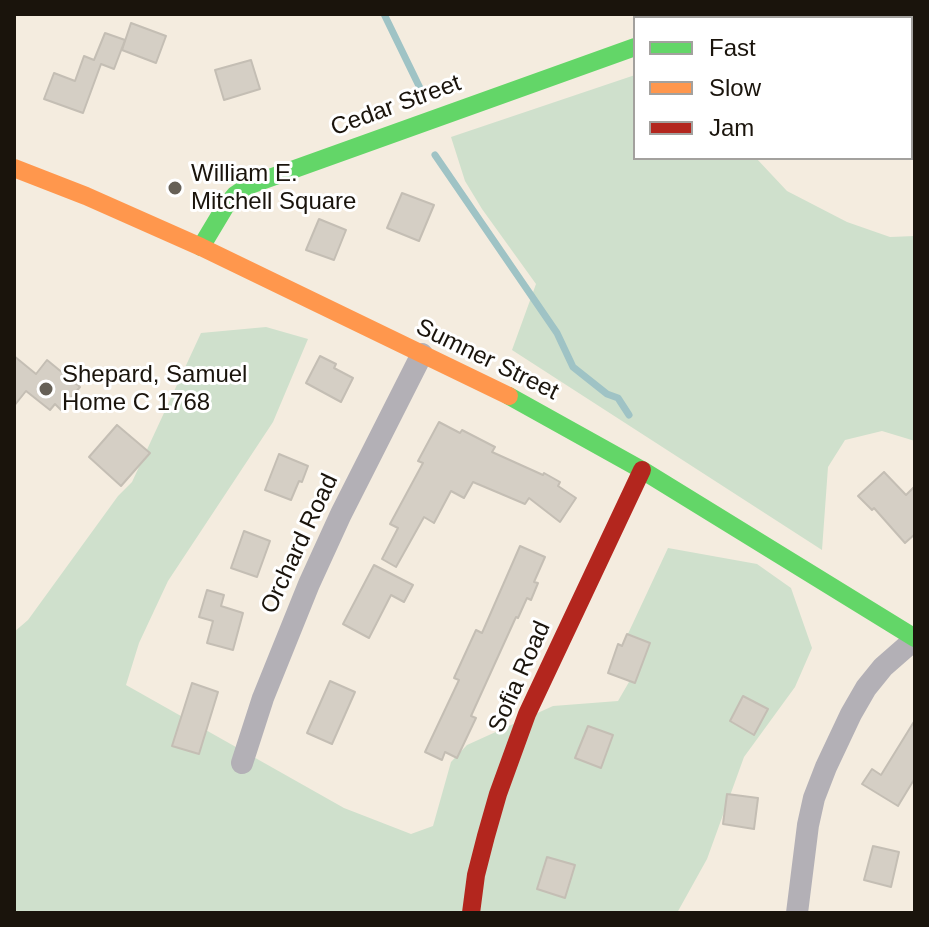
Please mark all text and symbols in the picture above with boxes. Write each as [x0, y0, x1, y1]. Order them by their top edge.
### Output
legend [633, 16, 913, 160]
text: Fast [709, 34, 756, 61]
street label: Cedar Street [327, 69, 465, 143]
text: Slow [709, 74, 761, 101]
text: Jam [709, 114, 754, 141]
place label: William E. Mitchell Square [191, 160, 356, 216]
marker: William E. Mitchell Square [166, 179, 184, 197]
street label: Sumner Street [411, 313, 563, 407]
place label: Shepard, Samuel Home C 1768 [62, 361, 247, 417]
marker: Shepard, Samuel Home C 1768 [37, 380, 55, 398]
street label: Orchard Road [255, 470, 345, 618]
street label: Sofia Road [483, 617, 557, 737]

